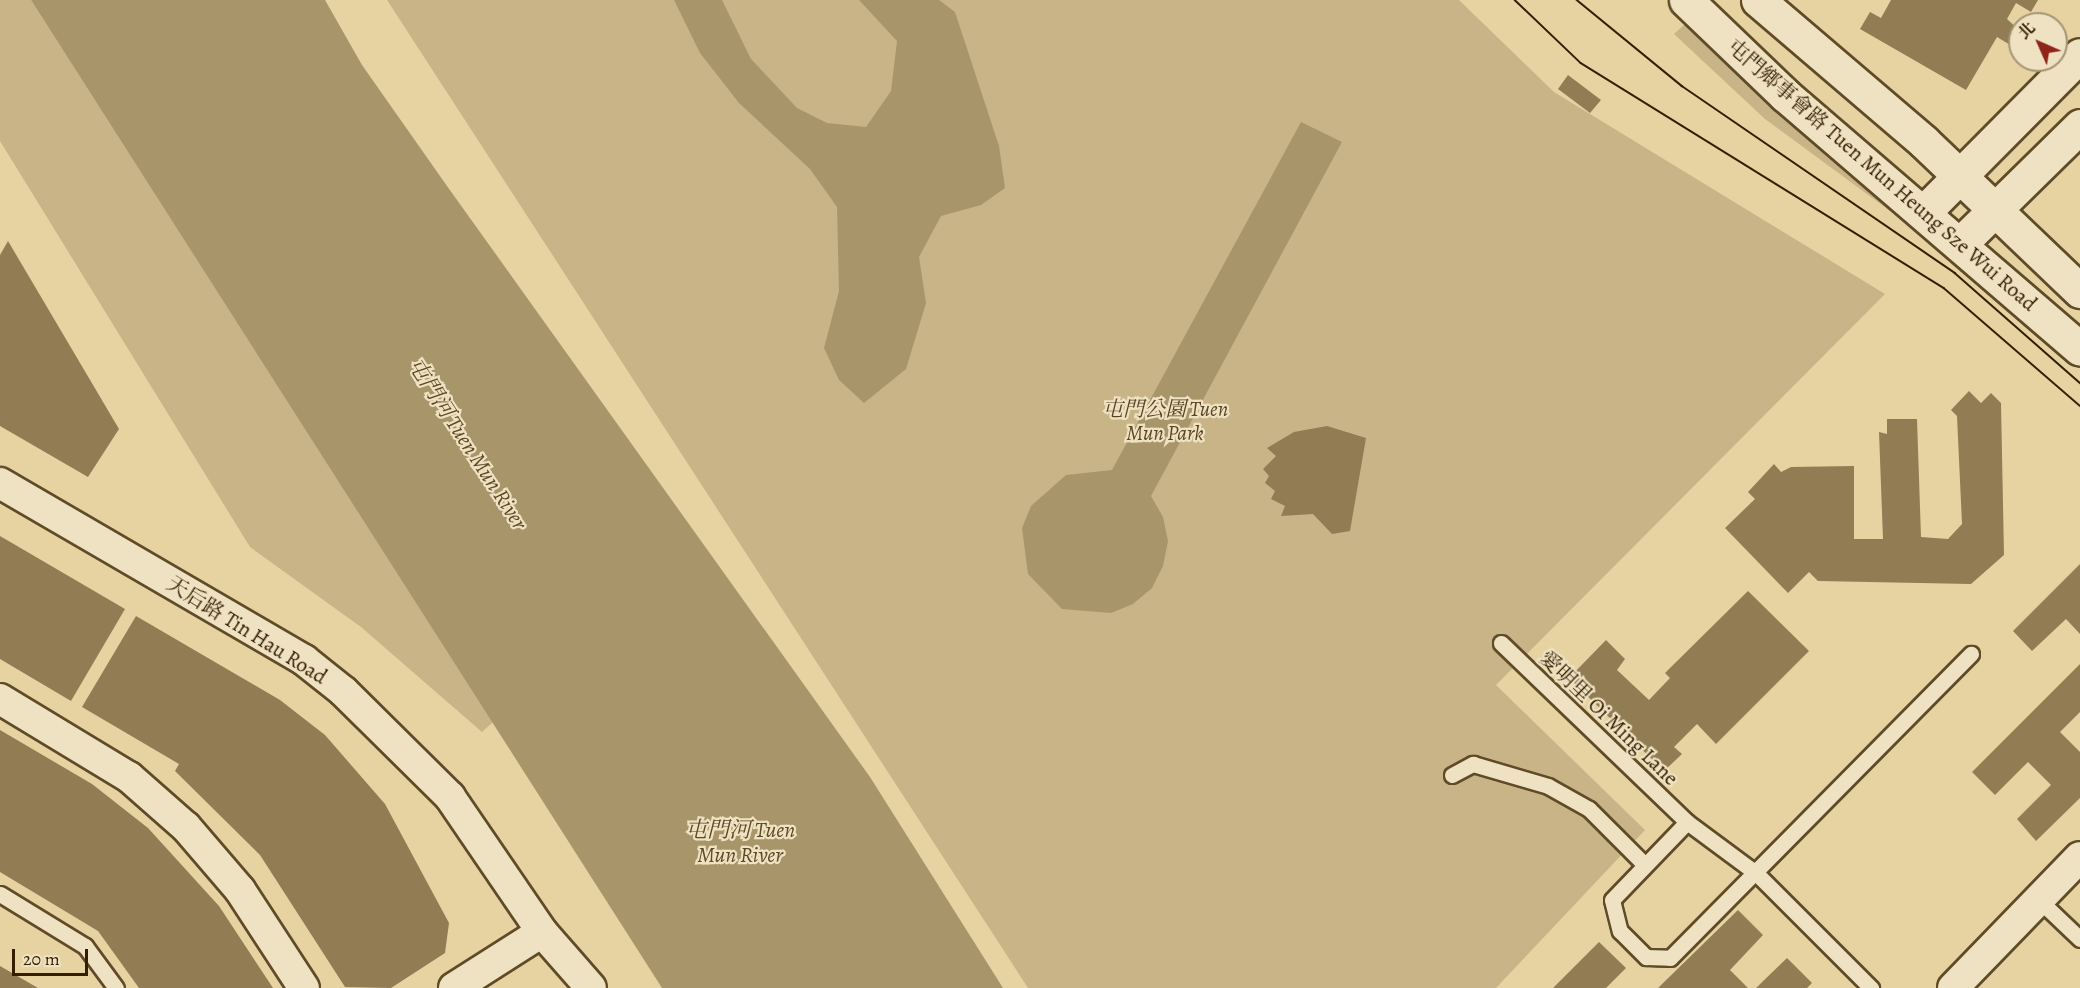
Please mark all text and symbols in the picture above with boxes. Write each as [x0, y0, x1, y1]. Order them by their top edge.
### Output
north arrow [2008, 12, 2068, 72]
text: 北 [2013, 17, 2040, 44]
street label: 屯門鄉事會路 Tuen Mun Heung Sze Wui Road [1722, 33, 2042, 317]
water label: 屯門河 Tuen Mun River [402, 353, 532, 535]
park label: 屯門公園 Tuen Mun Park [1102, 396, 1228, 446]
street label: 天后路 Tin Hau Road [162, 571, 332, 689]
street label: 愛明里 Oi Ming Lane [1534, 645, 1684, 791]
water label: 屯門河 Tuen Mun River [685, 817, 795, 868]
scale bar [15, 937, 92, 975]
text: 20 m [23, 947, 60, 971]

